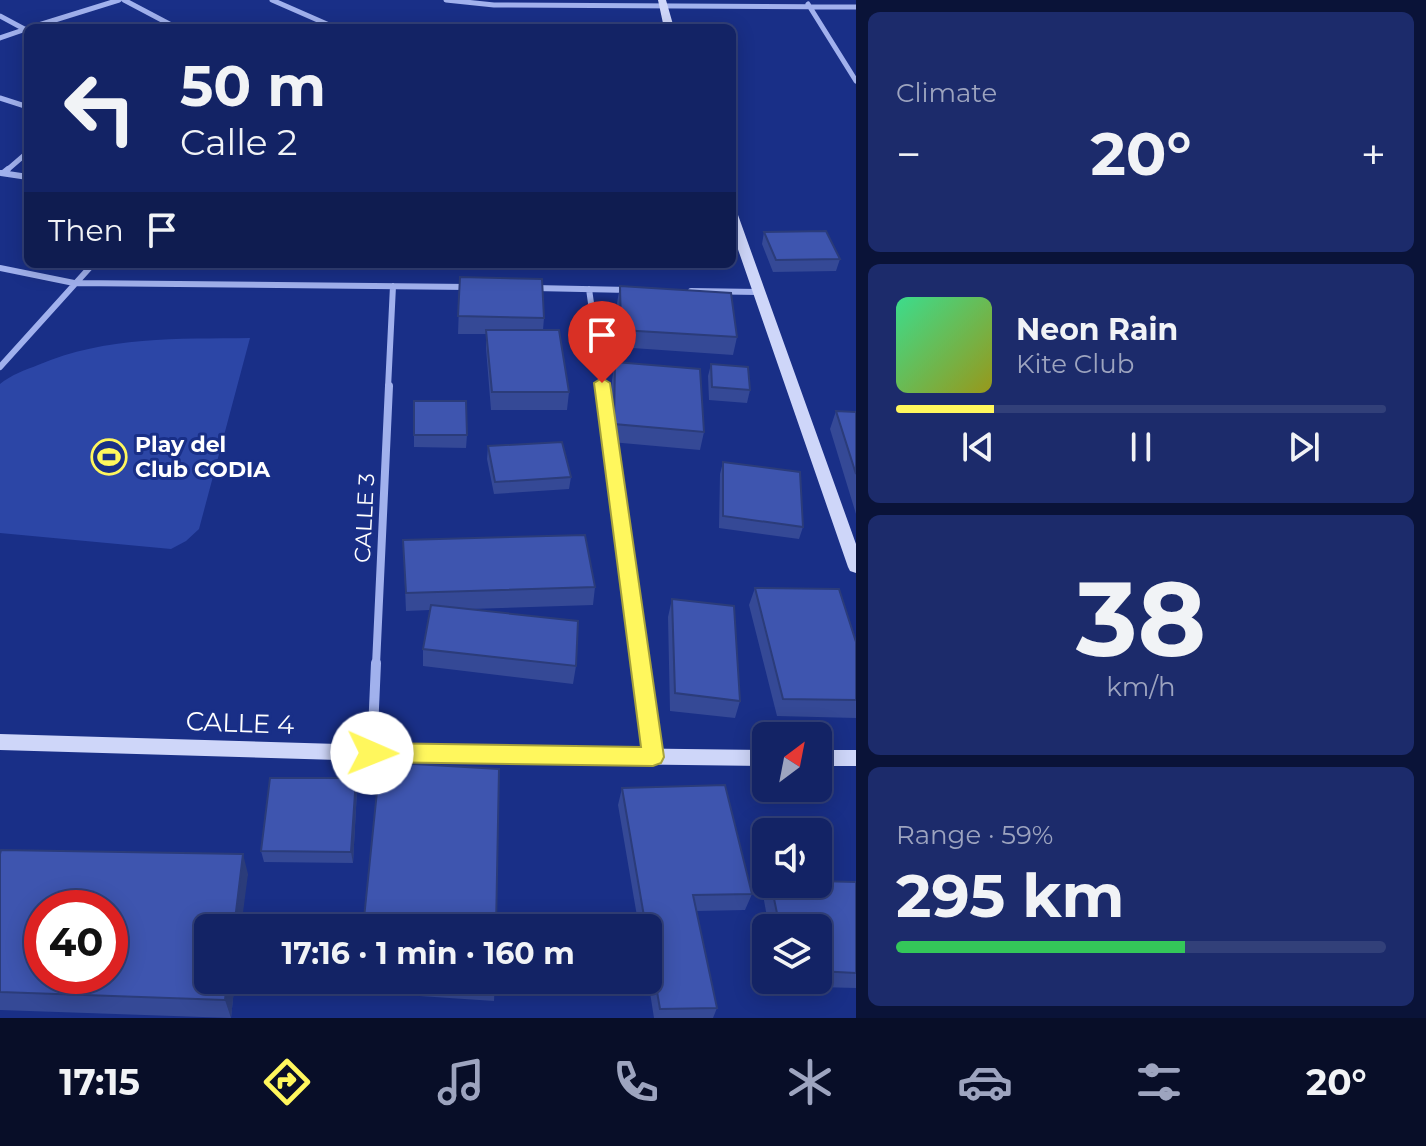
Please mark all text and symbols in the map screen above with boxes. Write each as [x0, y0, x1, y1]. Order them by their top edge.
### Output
text: 50 m [180, 52, 326, 120]
icon: left [48, 56, 152, 160]
text: Climate [896, 77, 997, 109]
text: 20° [1090, 117, 1192, 190]
text: Calle 2 [180, 120, 297, 164]
text: − [896, 127, 921, 181]
text: + [1361, 127, 1386, 181]
icon: arrive [140, 208, 184, 252]
text: Then [48, 212, 124, 249]
pin [568, 301, 636, 383]
text: Neon Rain [1016, 311, 1178, 348]
icon: arrive [580, 313, 624, 357]
text: Kite Club [1016, 348, 1134, 380]
icon: previous [956, 425, 1000, 469]
icon: pause [1119, 425, 1163, 469]
icon: next [1282, 425, 1326, 469]
place label: Play del Club CODIA [135, 431, 271, 483]
sports icon: Play del Club CODIA [90, 438, 128, 476]
street label: CALLE 3 [349, 472, 380, 564]
text: 38 [1076, 555, 1206, 682]
text: km/h [1106, 671, 1176, 703]
street label: CALLE 4 [185, 705, 295, 741]
position arrow [330, 711, 414, 795]
north arrow [752, 722, 832, 802]
map controls [752, 722, 832, 994]
button: sound [752, 818, 832, 898]
text: Range · 59% [896, 819, 1053, 851]
text: 295 km [896, 859, 1124, 932]
speed limit sign: 40 [24, 890, 128, 994]
button: layers [752, 914, 832, 994]
text: 17:16 · 1 min · 160 m [281, 935, 575, 972]
icon: directions [259, 1054, 315, 1110]
icon: music [433, 1054, 489, 1110]
icon: phone [608, 1054, 664, 1110]
icon: climate [782, 1054, 838, 1110]
icon: car [957, 1054, 1013, 1110]
icon: filters [1131, 1054, 1187, 1110]
text: 17:15 [59, 1060, 140, 1104]
text: 20° [1306, 1060, 1367, 1104]

